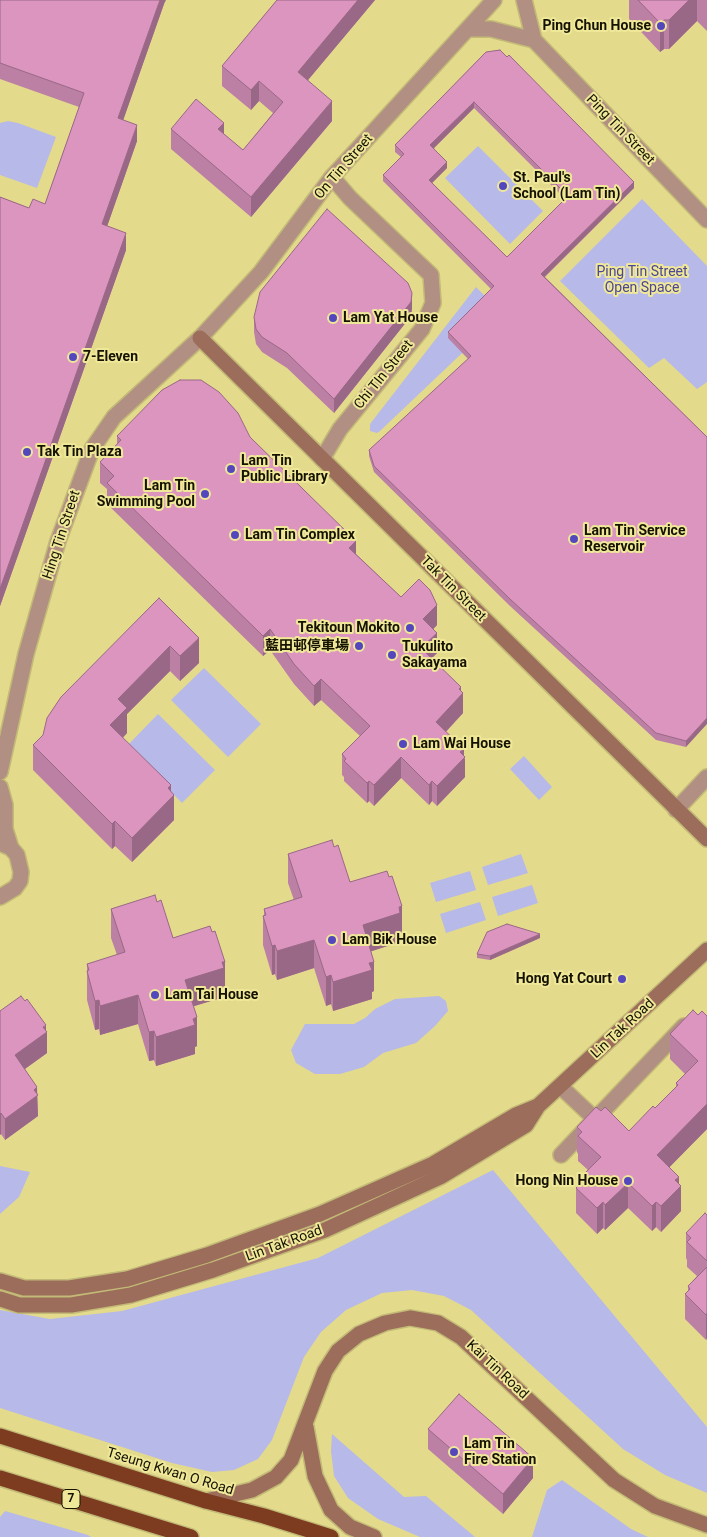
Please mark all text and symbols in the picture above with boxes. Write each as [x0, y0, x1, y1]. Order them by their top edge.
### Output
place label: Ping Chun House [542, 18, 651, 34]
marker: Ping Chun House [655, 20, 667, 32]
street label: Ping Tin Street [582, 91, 658, 169]
street label: On Tin Street [311, 131, 377, 203]
place label: St. Paul's School (Lam Tin) [513, 170, 620, 202]
marker: St. Paul's School (Lam Tin) [497, 180, 509, 192]
park label: Ping Tin Street Open Space [596, 264, 688, 296]
place label: Lam Yat House [343, 310, 438, 326]
marker: Lam Yat House [327, 312, 339, 324]
street label: Chi TIn Street [351, 337, 417, 413]
place label: 7-Eleven [83, 349, 138, 365]
marker: 7-Eleven [67, 351, 79, 363]
place label: Tak Tin Plaza [37, 444, 122, 460]
marker: Tak Tin Plaza [21, 446, 33, 458]
place label: Lam Tin Public Library [241, 453, 328, 486]
marker: Lam Tin Public Library [225, 463, 237, 475]
place label: Lam Tin Swimming Pool [97, 478, 195, 511]
street label: Hing Tin Street [40, 488, 84, 582]
marker: Lam Tin Swimming Pool [199, 488, 211, 500]
place label: Lam Tin Service Reservoir [584, 523, 685, 556]
place label: Lam Tin Complex [245, 527, 355, 543]
marker: Lam Tin Complex [229, 529, 241, 541]
marker: Lam Tin Service Reservoir [568, 533, 580, 545]
street label: Tak Tin Street [417, 553, 489, 625]
place label: Tekitoun Mokito [298, 620, 400, 636]
marker: Tekitoun Mokito [404, 622, 416, 634]
place label: 藍田邨停車場 [265, 638, 349, 654]
place label: Tukulito Sakayama [402, 639, 467, 672]
marker: 藍田邨停車場 [353, 640, 365, 652]
marker: Tukulito Sakayama [386, 649, 398, 661]
place label: Lam Wai House [413, 736, 511, 752]
marker: Lam Wai House [397, 738, 409, 750]
place label: Lam Bik House [342, 932, 437, 948]
marker: Lam Bik House [326, 934, 338, 946]
place label: Hong Yat Court [516, 971, 612, 987]
marker: Hong Yat Court [616, 973, 628, 985]
place label: Lam Tai House [165, 987, 258, 1003]
marker: Lam Tai House [149, 989, 161, 1001]
street label: Lin Tak Road [588, 996, 658, 1062]
place label: Hong Nin House [516, 1173, 618, 1189]
marker: Hong Nin House [622, 1175, 634, 1187]
street label: Lin Tak Road [244, 1222, 324, 1266]
street label: Kai Tin Road [463, 1337, 531, 1403]
place label: Lam Tin Fire Station [464, 1436, 536, 1468]
street label: Tseung Kwan O Road [104, 1445, 236, 1499]
marker: Lam Tin Fire Station [448, 1446, 460, 1458]
road number: 7 [62, 1490, 80, 1508]

